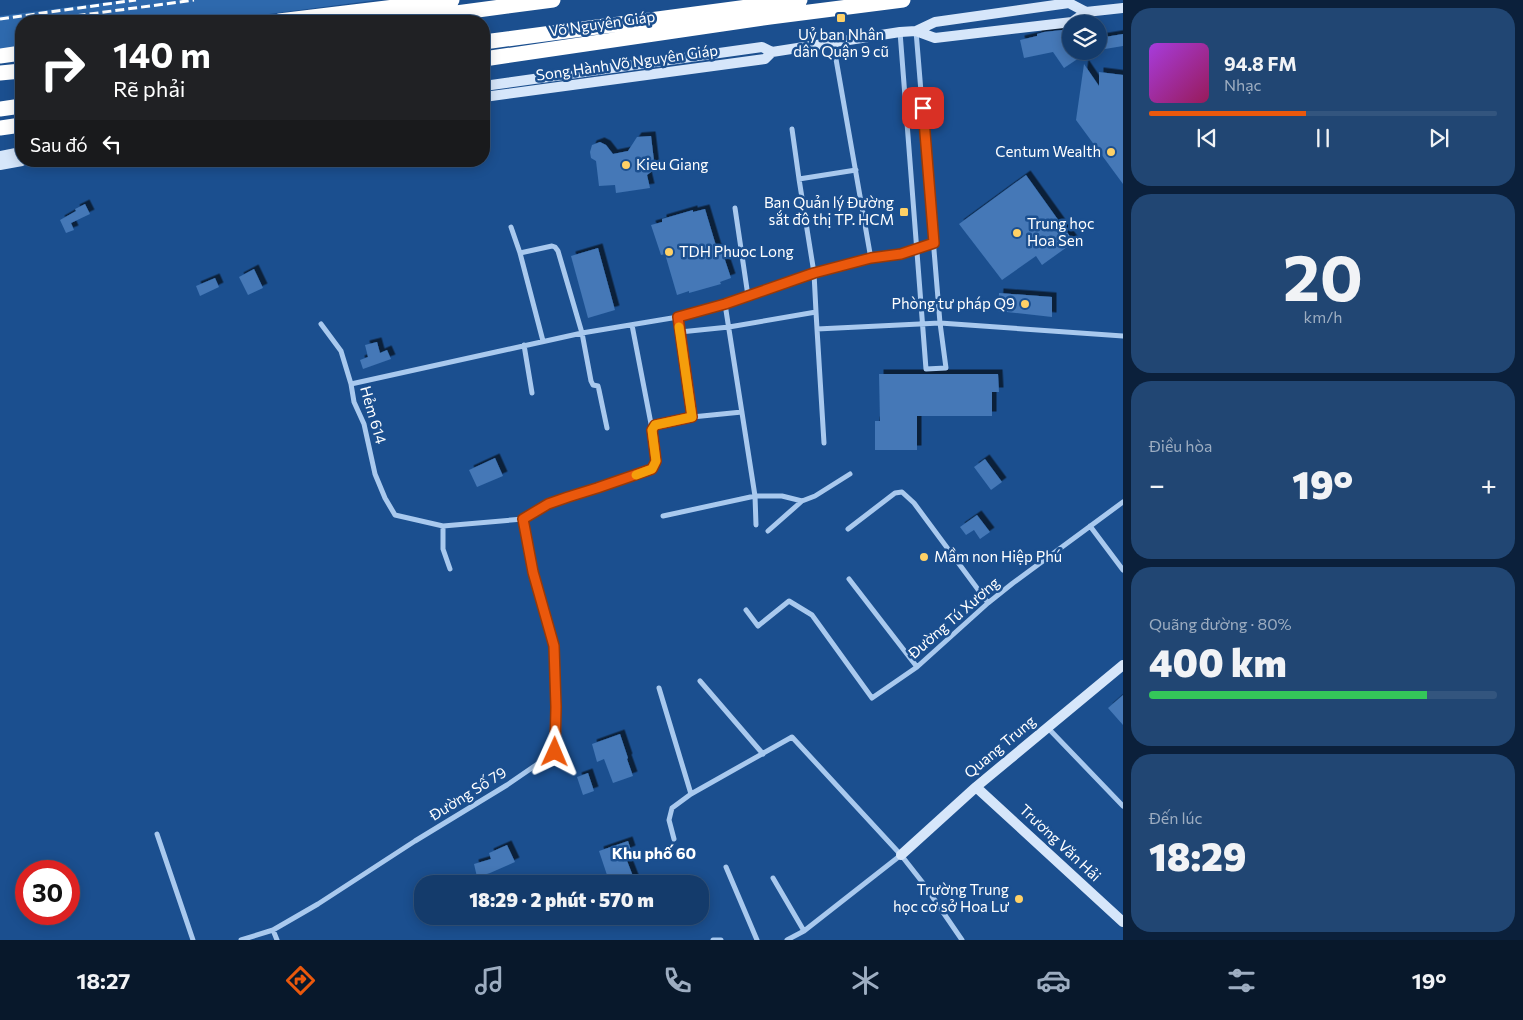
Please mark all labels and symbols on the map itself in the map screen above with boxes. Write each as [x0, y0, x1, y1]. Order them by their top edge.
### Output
street label: Võ Nguyên Giáp [547, 7, 656, 39]
marker: Uỷ ban Nhân dân Quận 9 cũ [835, 12, 847, 24]
place label: Uỷ ban Nhân dân Quận 9 cũ [793, 25, 889, 60]
street label: Song Hành Võ Nguyên Giáp [535, 40, 719, 84]
pin [902, 87, 944, 129]
place label: Centum Wealth [995, 142, 1101, 160]
marker: Centum Wealth [1105, 146, 1117, 158]
place label: Kieu Giang [636, 155, 709, 173]
marker: Kieu Giang [620, 159, 632, 171]
place label: Ban Quản lý Đường sắt đô thị TP. HCM [764, 193, 894, 228]
marker: Ban Quản lý Đường sắt đô thị TP. HCM [898, 206, 910, 218]
place label: Trung học Hoa Sen [1027, 214, 1094, 249]
marker: Trung học Hoa Sen [1011, 227, 1023, 239]
place label: TDH Phuoc Long [679, 242, 794, 260]
marker: TDH Phuoc Long [663, 246, 675, 258]
place label: Phòng tư pháp Q9 [891, 294, 1015, 312]
marker: Phòng tư pháp Q9 [1019, 298, 1031, 310]
street label: Hẻm 614 [357, 384, 391, 446]
place label: Mầm non Hiệp Phú [934, 547, 1062, 565]
marker: Mầm non Hiệp Phú [918, 551, 930, 563]
street label: Đường Tú Xương [903, 573, 1003, 662]
street label: Quang Trung [960, 711, 1039, 781]
position arrow [528, 725, 580, 777]
street label: Đường Số 79 [425, 762, 509, 824]
street label: Trương Văn Hải [1016, 800, 1105, 885]
district label: Khu phố 60 [612, 843, 696, 862]
speed limit sign: 30 [15, 860, 80, 925]
place label: Trường Trung học cơ sở Hoa Lư [893, 880, 1009, 915]
marker: Trường Trung học cơ sở Hoa Lư [1013, 893, 1025, 905]

